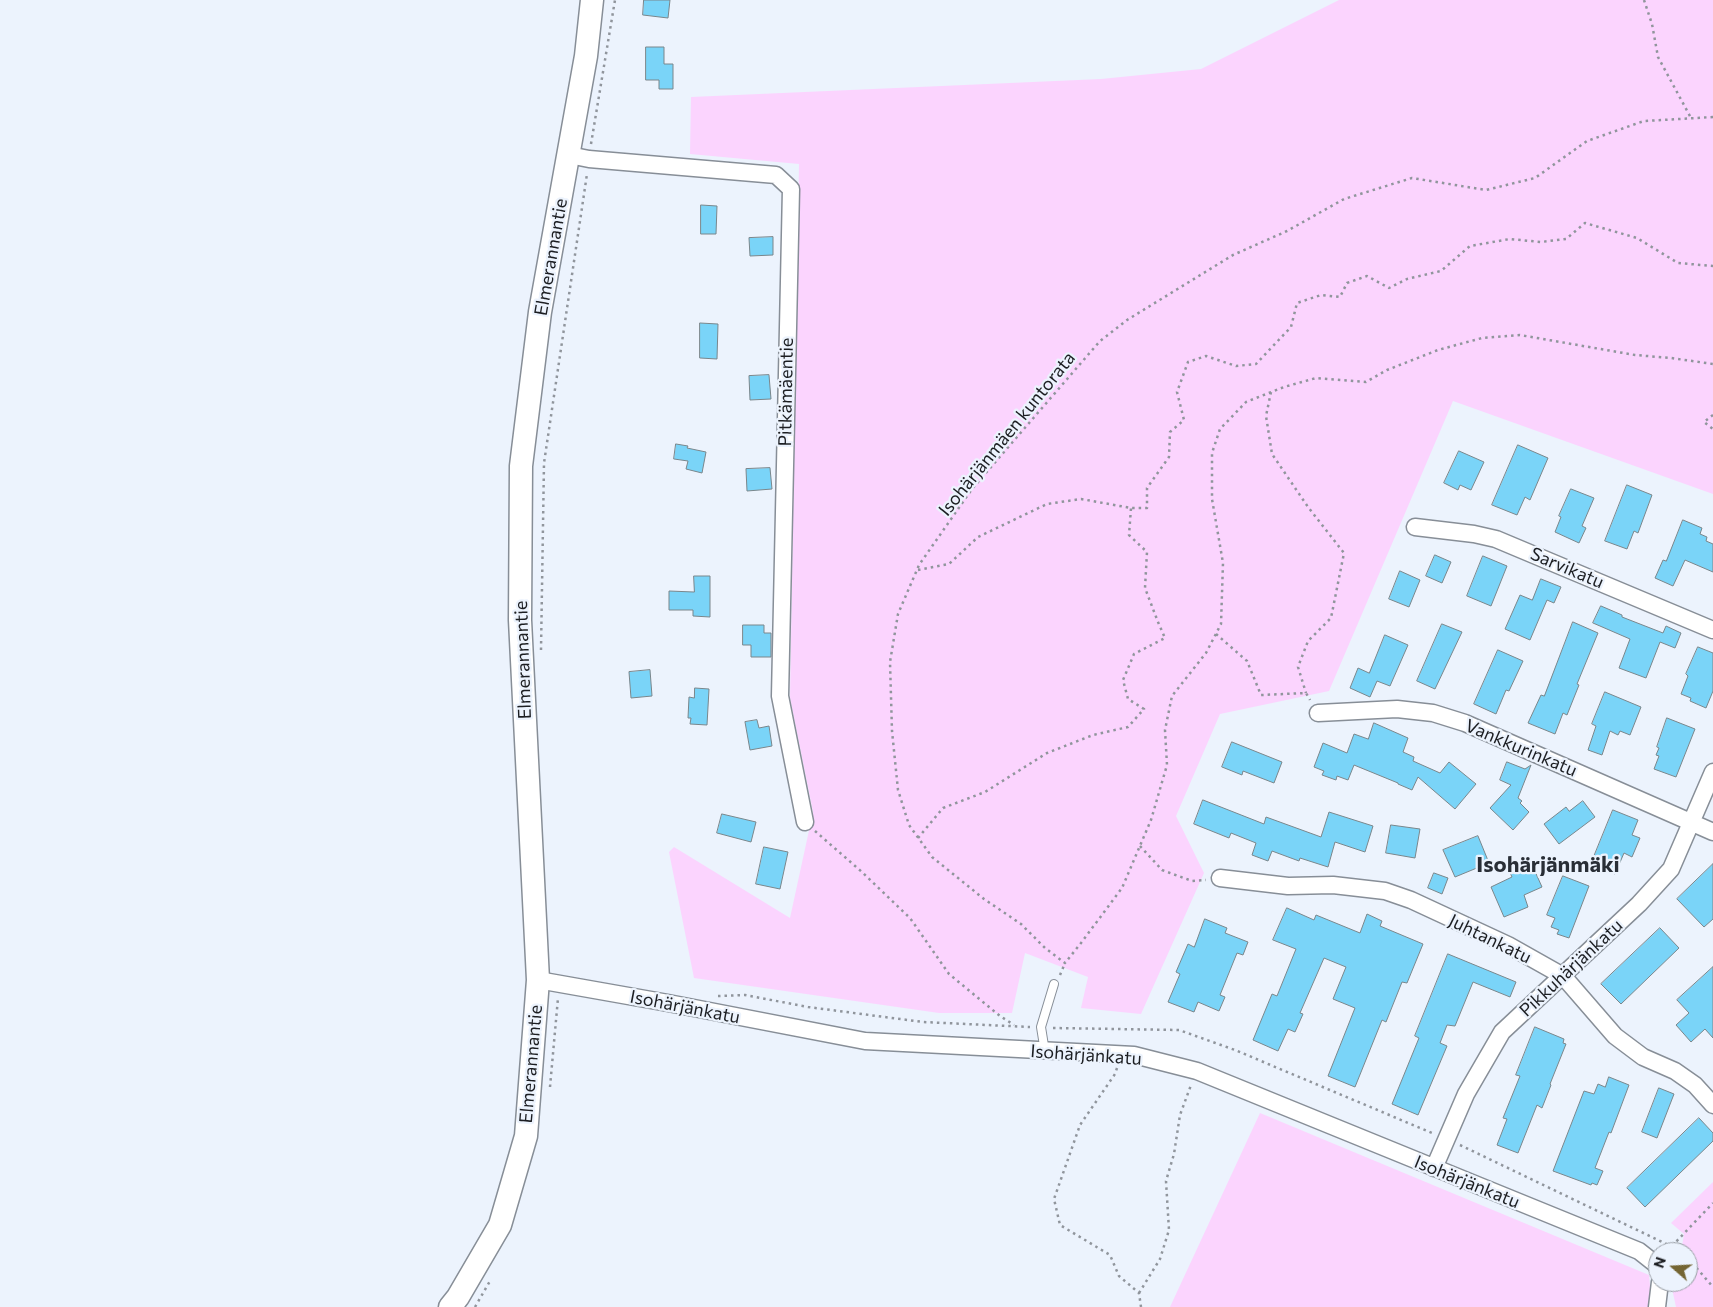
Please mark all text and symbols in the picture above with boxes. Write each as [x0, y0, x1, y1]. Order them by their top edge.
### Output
street label: Elmerannantie [530, 197, 572, 317]
street label: Pitkämäentie [774, 337, 798, 447]
street label: Isohärjänmäen kuntorata [934, 348, 1080, 520]
street label: Sarvikatu [1527, 543, 1607, 593]
street label: Elmerannantie [510, 600, 536, 720]
street label: Vankkurinkatu [1462, 715, 1580, 781]
district label: Isohärjänmäki [1476, 852, 1620, 878]
street label: Juhtankatu [1445, 910, 1535, 968]
street label: Pikkuhärjänkatu [1515, 915, 1627, 1021]
street label: Isohärjänkatu [628, 986, 742, 1028]
street label: Elmerannantie [515, 1004, 547, 1124]
street label: Isohärjänkatu [1030, 1040, 1142, 1070]
street label: Isohärjänkatu [1411, 1151, 1523, 1213]
north arrow [1648, 1242, 1698, 1292]
text: N [1650, 1255, 1669, 1270]

